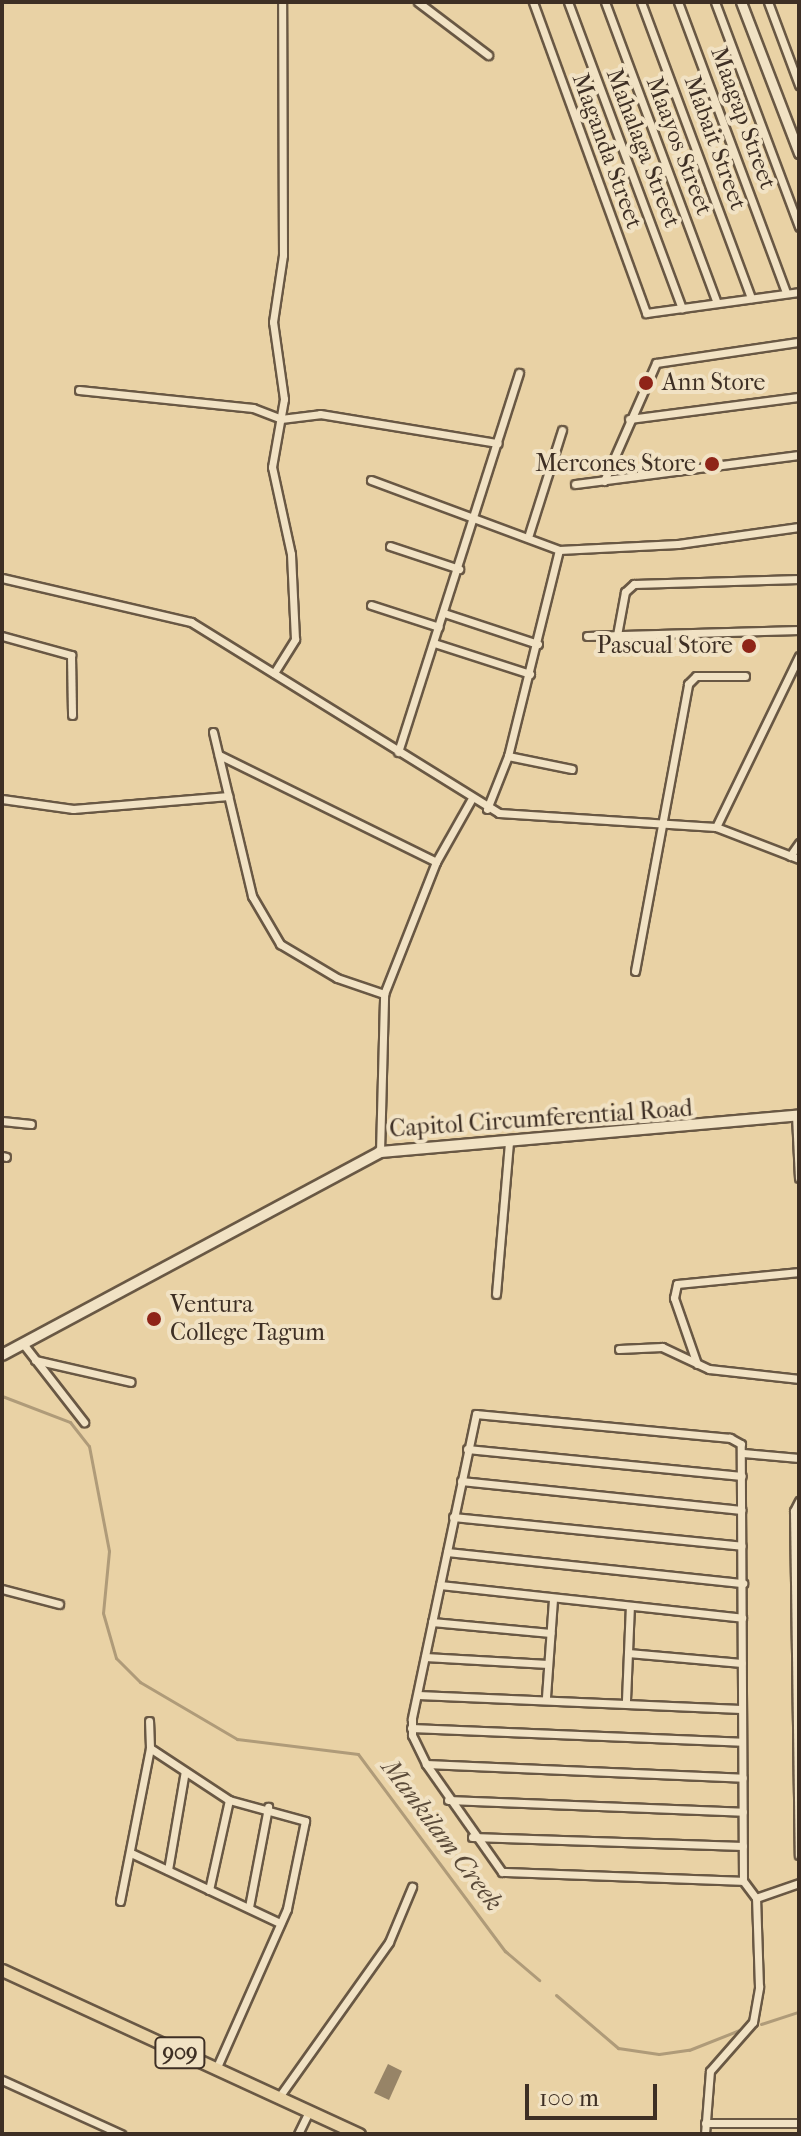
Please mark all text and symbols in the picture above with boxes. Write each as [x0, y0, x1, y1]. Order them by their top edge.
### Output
street label: Maagap Street [704, 43, 782, 193]
street label: Mahalaga Street [599, 65, 687, 231]
street label: Maganda Street [566, 69, 648, 233]
street label: Mabait Street [677, 72, 753, 214]
street label: Maayos Street [639, 73, 719, 219]
place label: Ann Store [662, 369, 765, 397]
marker: Ann Store [637, 374, 655, 392]
place label: Mercones Store [535, 450, 696, 478]
marker: Mercones Store [703, 455, 721, 473]
place label: Pascual Store [597, 632, 733, 660]
marker: Pascual Store [740, 637, 758, 655]
street label: Capitol Circumferential Road [388, 1094, 694, 1144]
place label: Ventura College Tagum [170, 1291, 325, 1347]
marker: Ventura College Tagum [145, 1310, 163, 1328]
water label: Mankilam Creek [375, 1753, 509, 1917]
road number: 909 [154, 2035, 206, 2071]
scale bar [529, 2068, 661, 2118]
text: 100 m [539, 2084, 599, 2112]

